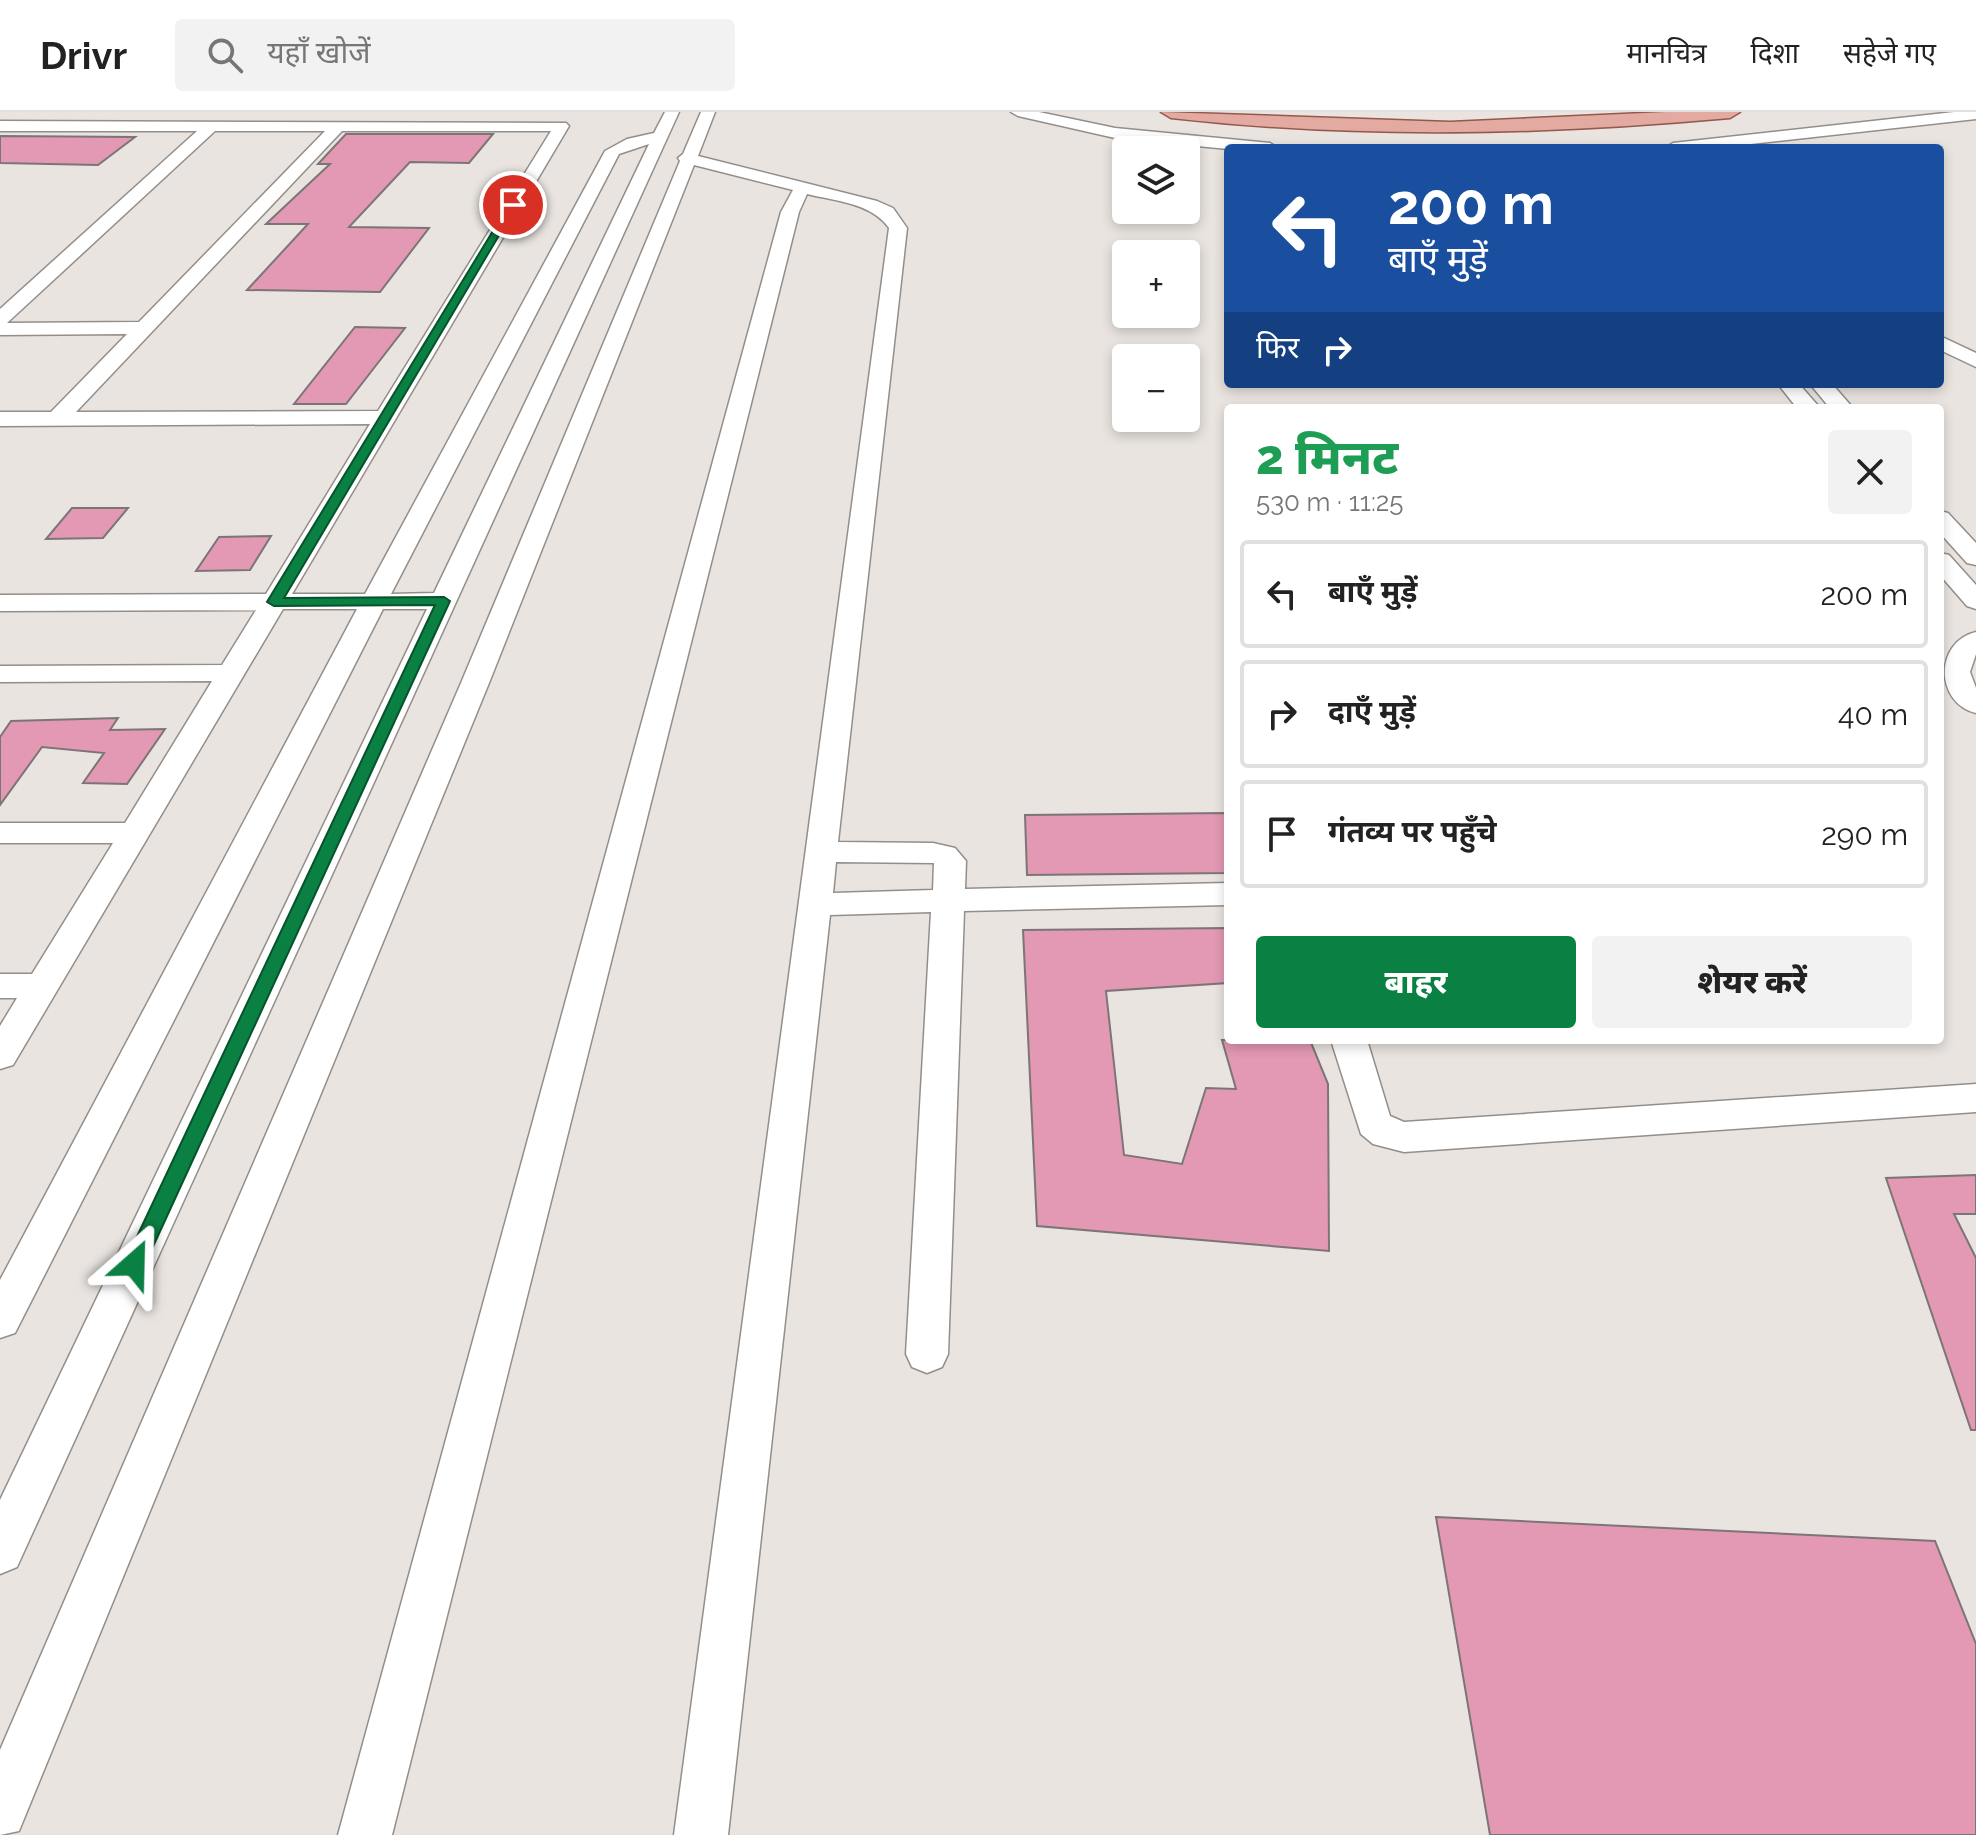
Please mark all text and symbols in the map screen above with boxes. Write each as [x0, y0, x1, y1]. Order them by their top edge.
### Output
search box [175, 19, 735, 91]
text: Drivr [40, 33, 127, 78]
icon: search [203, 33, 247, 77]
text: यहाँ खोजें [267, 35, 370, 70]
text: मानचित्र [1627, 37, 1707, 70]
text: दिशा [1751, 37, 1799, 70]
text: सहेजे गए [1843, 37, 1936, 70]
map controls [1112, 136, 1200, 432]
button: layers [1112, 136, 1200, 224]
pin [479, 171, 547, 239]
text: 200 m [1388, 171, 1554, 237]
icon: left [1256, 176, 1360, 280]
icon: arrive [491, 183, 535, 227]
text: बाएँ मुड़ें [1388, 238, 1488, 280]
button: + [1112, 240, 1200, 328]
icon: right [1315, 328, 1359, 372]
text: फिर [1256, 330, 1299, 365]
button: − [1112, 344, 1200, 432]
text: 2 मिनट [1256, 429, 1398, 485]
button: close [1828, 430, 1912, 514]
text: 530 m · 11:25 [1256, 487, 1404, 517]
icon: left [1260, 572, 1304, 616]
text: बाएँ मुड़ें [1328, 574, 1417, 609]
text: 200 m [1820, 577, 1908, 612]
icon: right [1260, 692, 1304, 736]
text: दाएँ मुड़ें [1328, 694, 1416, 729]
text: 40 m [1838, 697, 1908, 732]
icon: arrive [1260, 812, 1304, 856]
text: गंतव्य पर पहुँचे [1328, 814, 1497, 849]
text: 290 m [1821, 817, 1908, 852]
button: बाहर [1256, 936, 1576, 1028]
button: शेयर करें [1592, 936, 1912, 1028]
position arrow [92, 1222, 176, 1306]

